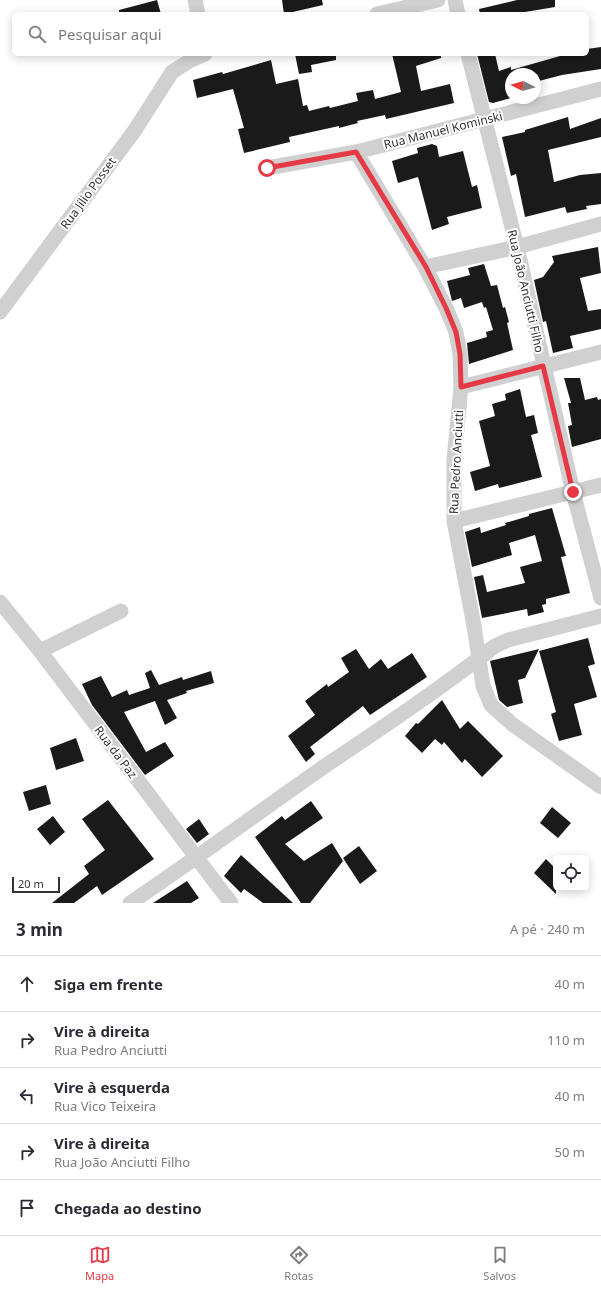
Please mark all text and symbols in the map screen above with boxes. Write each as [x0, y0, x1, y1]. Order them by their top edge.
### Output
search box [12, 12, 589, 56]
icon: search [26, 23, 48, 45]
text: Pesquisar aqui [58, 24, 162, 44]
north arrow [505, 68, 541, 104]
street label: Rua Manuel Kominski [382, 107, 504, 153]
street label: Rua Jílio Posset [56, 153, 120, 232]
route start [258, 159, 276, 177]
street label: Rua João Anciutti Filho [504, 228, 548, 354]
street label: Rua Pedro Anciutti [445, 409, 467, 515]
route end [564, 483, 582, 501]
street label: Rua da Paz [91, 722, 142, 782]
map controls [553, 855, 589, 891]
button: locate [553, 855, 589, 891]
scale bar [12, 875, 60, 894]
text: 20 m [18, 876, 44, 891]
text: 3 min [16, 918, 63, 941]
text: A pé · 240 m [510, 920, 585, 938]
icon: ahead [16, 973, 38, 995]
text: Siga em frente [54, 974, 163, 994]
text: 40 m [555, 975, 585, 993]
text: Vire à direita [54, 1021, 150, 1041]
icon: right [16, 1029, 38, 1051]
text: 110 m [547, 1031, 585, 1049]
text: Rua Pedro Anciutti [54, 1041, 167, 1059]
text: Vire à esquerda [54, 1077, 170, 1097]
icon: left [16, 1085, 38, 1107]
text: 40 m [555, 1087, 585, 1105]
text: Rua Vico Teixeira [54, 1097, 156, 1115]
text: Vire à direita [54, 1133, 150, 1153]
icon: right [16, 1141, 38, 1163]
text: 50 m [555, 1143, 585, 1161]
text: Rua João Anciutti Filho [54, 1153, 190, 1171]
icon: arrive [16, 1197, 38, 1219]
text: Chegada ao destino [54, 1198, 202, 1218]
tab: Mapa [85, 1244, 114, 1283]
tab: Rotas [284, 1244, 313, 1283]
tab: Salvos [483, 1244, 516, 1283]

